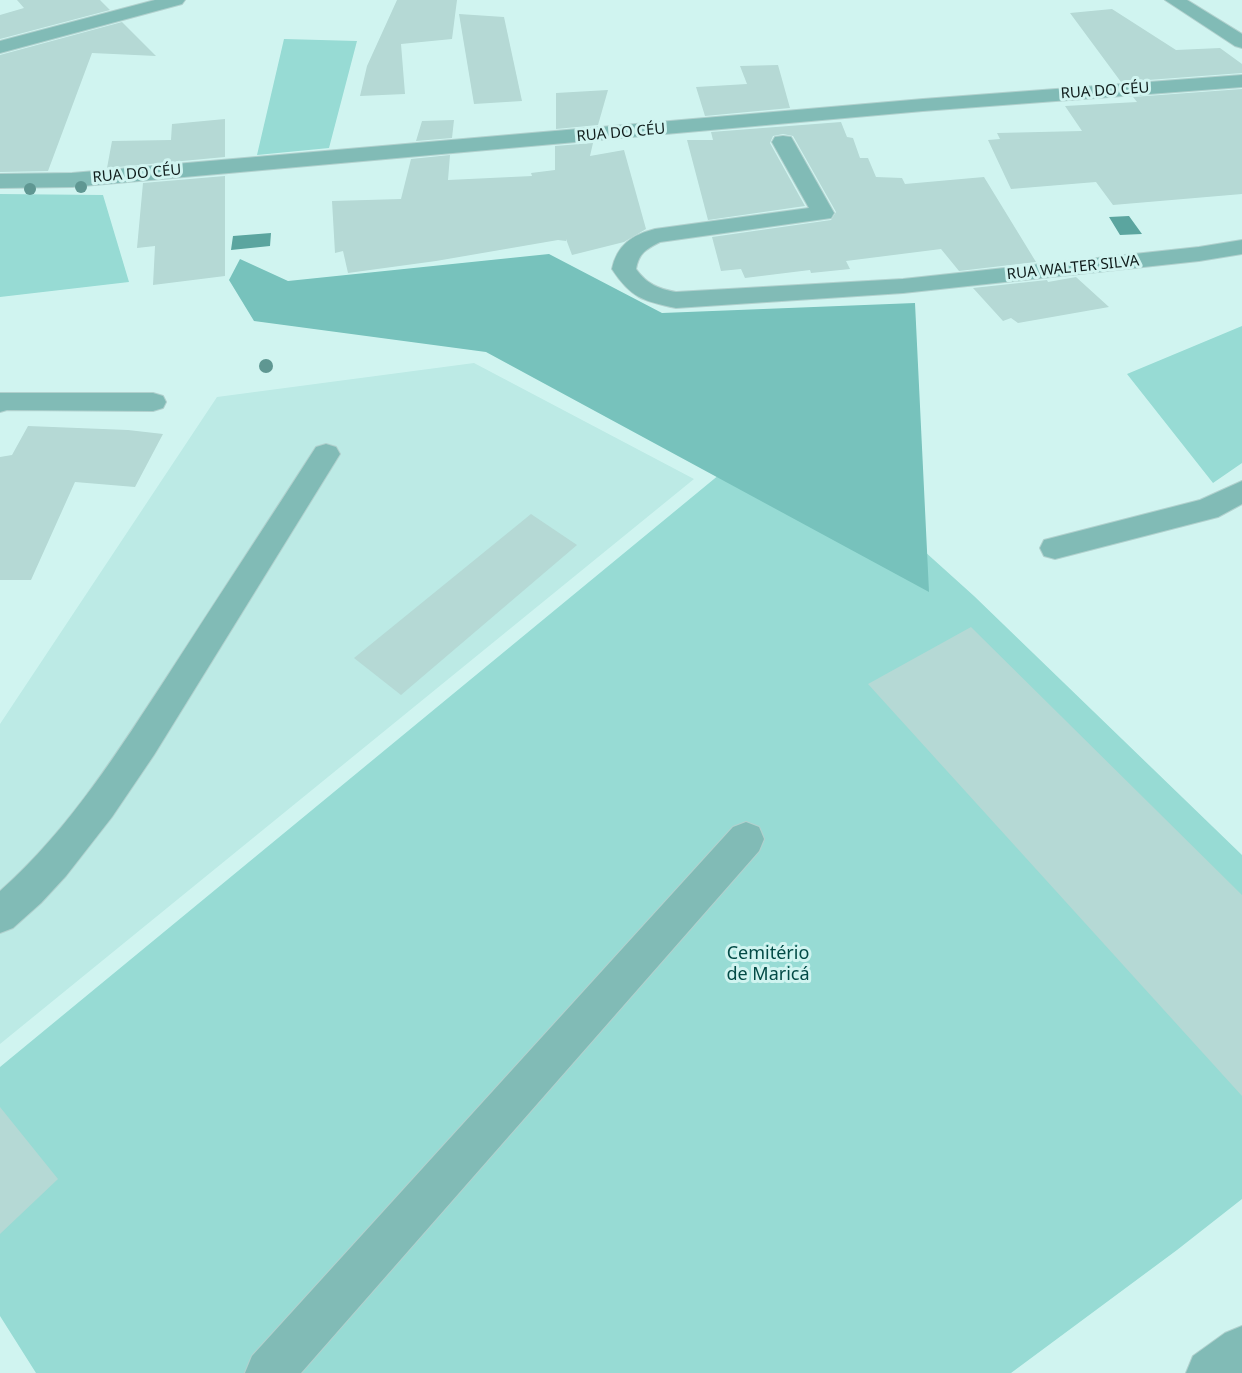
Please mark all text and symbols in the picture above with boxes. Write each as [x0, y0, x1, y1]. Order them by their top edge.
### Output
street label: RUA DO CÉU [1060, 79, 1150, 103]
street label: RUA DO CÉU [576, 120, 666, 146]
street label: RUA DO CÉU [92, 161, 182, 187]
street label: RUA WALTER SILVA [1006, 252, 1140, 284]
park label: Cemitério de Maricá [726, 943, 810, 986]

